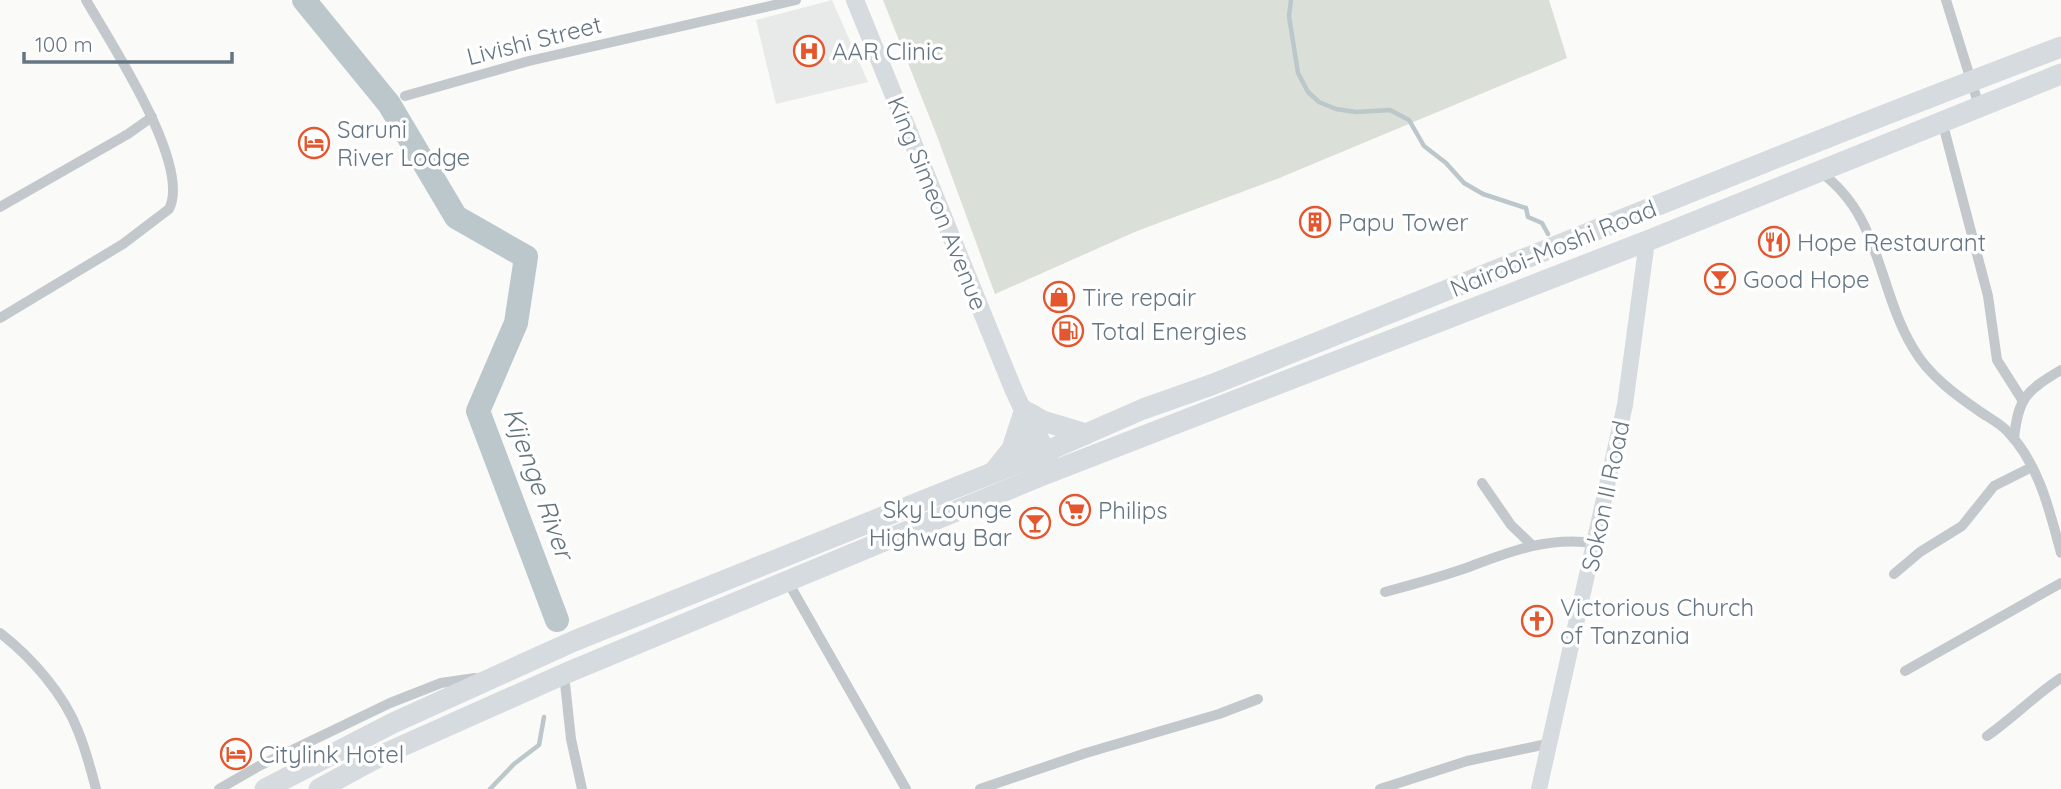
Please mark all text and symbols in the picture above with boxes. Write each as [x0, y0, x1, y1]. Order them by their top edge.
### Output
street label: Livishi Street [463, 9, 605, 71]
scale bar [24, 21, 233, 65]
text: 100 m [35, 31, 93, 57]
hospital icon: AAR Clinic [792, 34, 826, 68]
place label: AAR Clinic [832, 36, 943, 66]
street label: King Simeon Avenue [881, 92, 995, 314]
place label: Saruni River Lodge [337, 114, 470, 172]
hotel icon: Saruni River Lodge [297, 126, 331, 160]
street label: Nairobi-Moshi Road [1445, 193, 1661, 303]
building icon: Papu Tower [1298, 205, 1332, 239]
place label: Papu Tower [1338, 207, 1468, 237]
restaurant icon: Hope Restaurant [1757, 225, 1791, 259]
place label: Hope Restaurant [1797, 227, 1986, 257]
bar icon: Good Hope [1703, 262, 1737, 296]
place label: Good Hope [1743, 264, 1870, 294]
shop icon: Tire repair [1042, 280, 1076, 314]
place label: Tire repair [1082, 282, 1196, 312]
fuel station icon: Total Energies [1051, 314, 1085, 348]
place label: Total Energies [1091, 316, 1247, 346]
water label: Kijenge River [496, 403, 583, 566]
street label: Sokon II Road [1574, 418, 1636, 574]
supermarket icon: Philips [1058, 493, 1092, 527]
place label: Sky Lounge Highway Bar [869, 494, 1012, 552]
place label: Philips [1098, 495, 1168, 525]
bar icon: Sky Lounge Highway Bar [1018, 506, 1052, 540]
place label: Victorious Church of Tanzania [1560, 592, 1754, 650]
church icon: Victorious Church of Tanzania [1520, 604, 1554, 638]
hotel icon: Citylink Hotel [219, 737, 253, 771]
place label: Citylink Hotel [259, 739, 404, 769]

